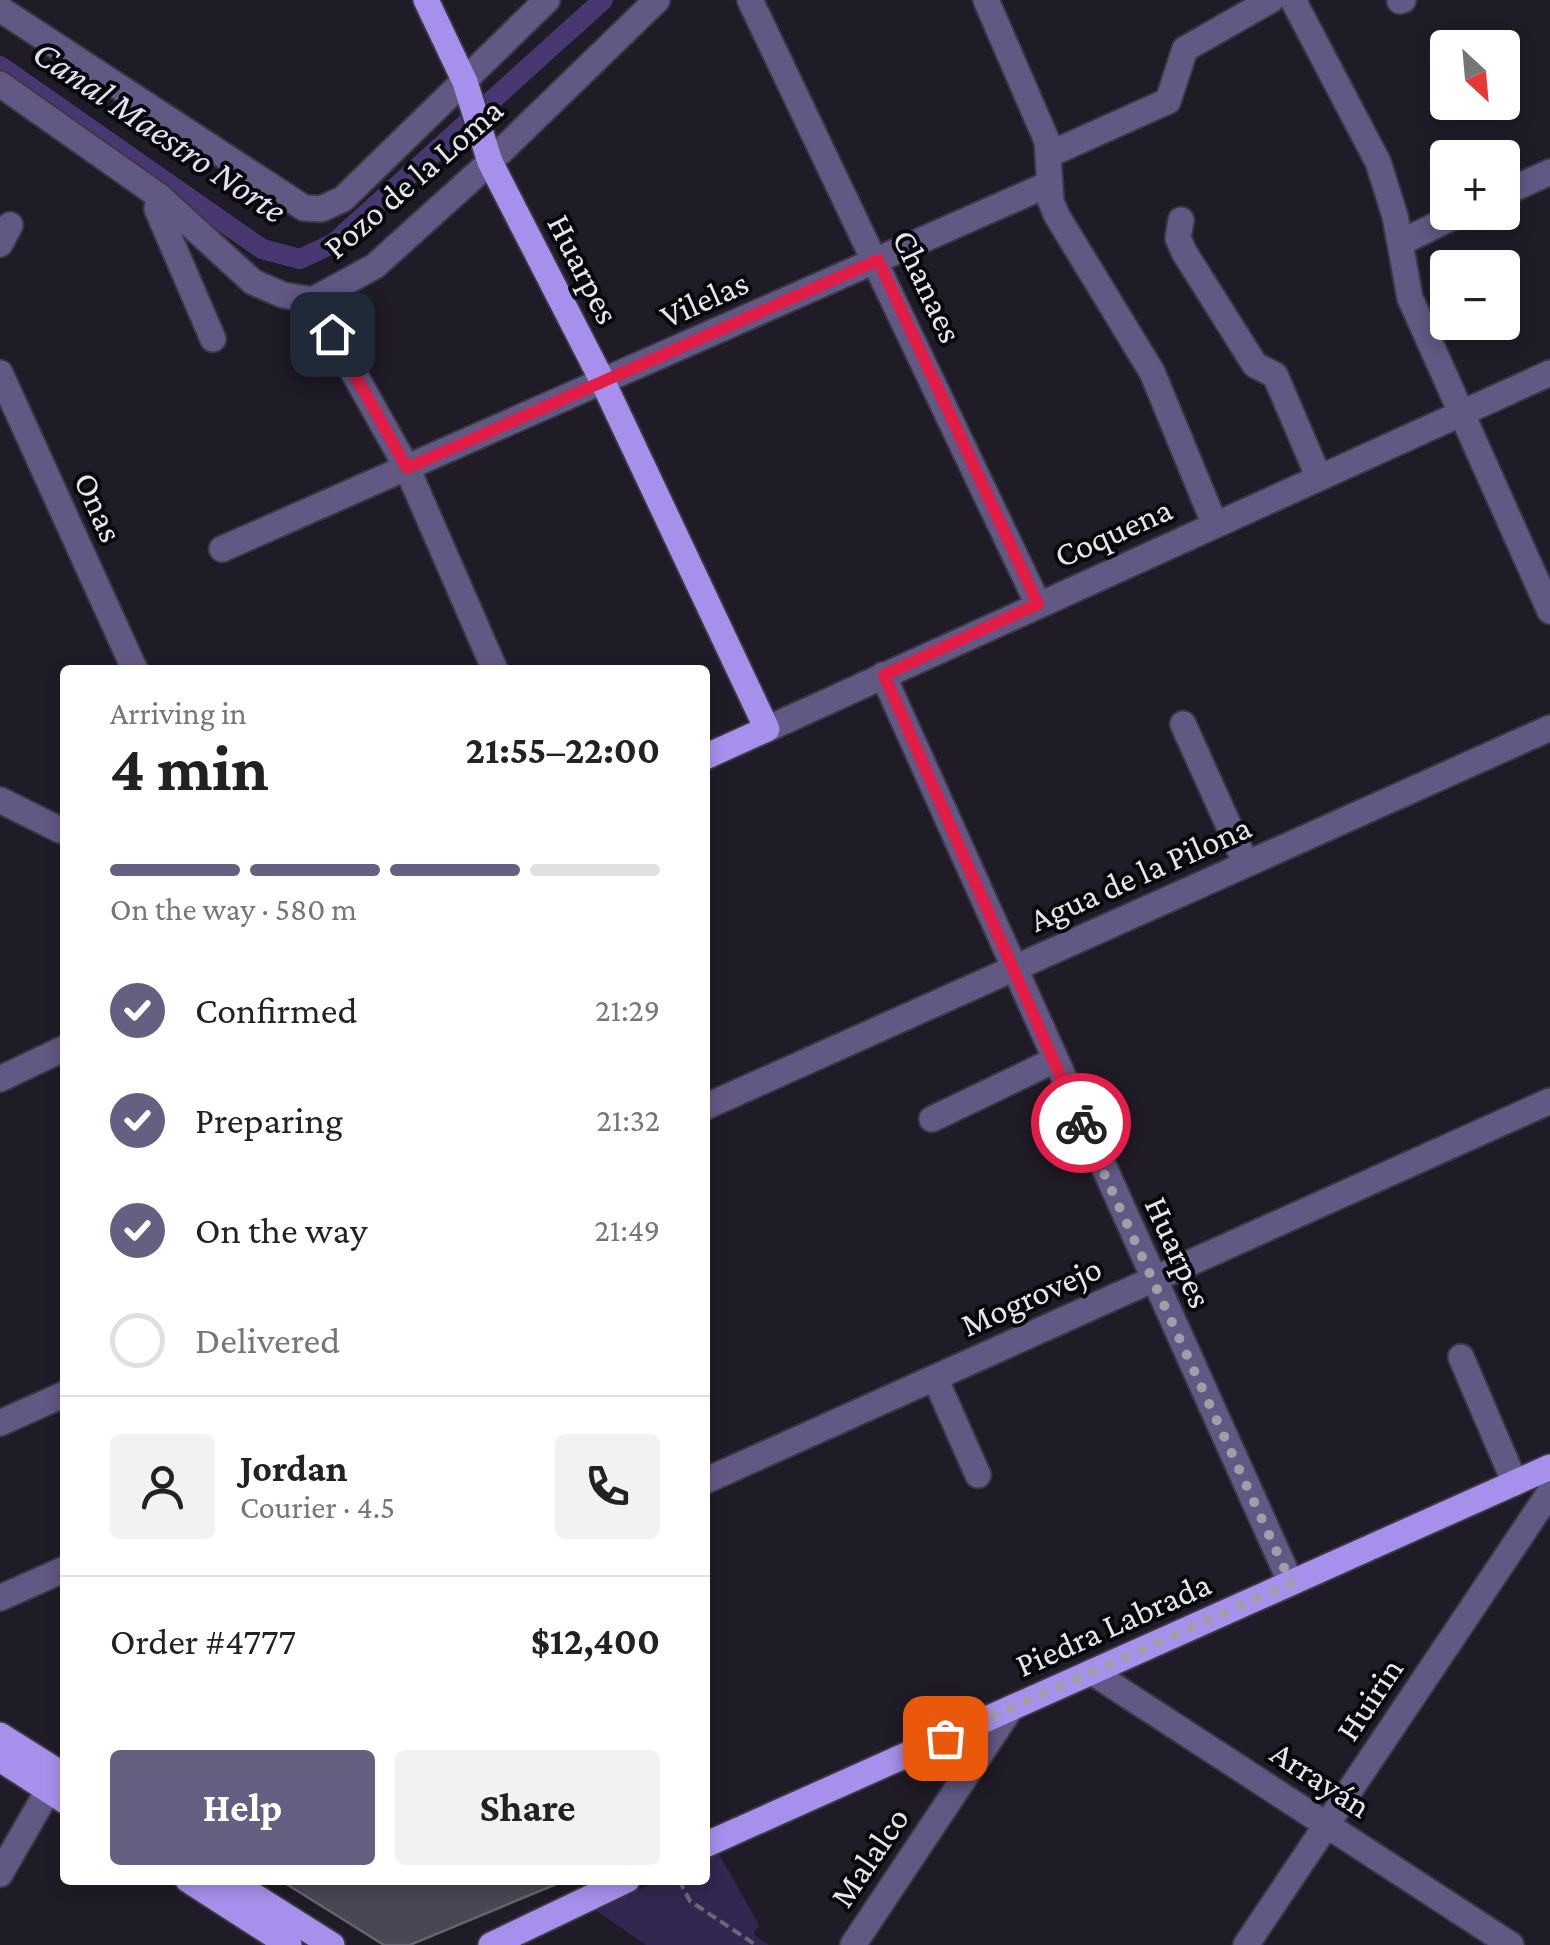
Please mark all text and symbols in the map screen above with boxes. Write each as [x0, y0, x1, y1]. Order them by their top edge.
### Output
north arrow [1430, 30, 1520, 120]
map controls [1430, 30, 1520, 340]
water label: Canal Maestro Norte [25, 31, 295, 231]
street label: Pozo de la Loma [316, 90, 511, 267]
button: + [1430, 140, 1520, 230]
street label: Huarpes [539, 208, 628, 330]
street label: Chanaes [885, 224, 971, 349]
button: − [1430, 250, 1520, 340]
street label: Vilelas [654, 263, 754, 336]
pin [290, 292, 375, 377]
icon: home [305, 307, 360, 362]
street label: Onas [66, 466, 131, 548]
street label: Coquena [1048, 489, 1178, 576]
text: Arriving in [110, 695, 247, 731]
text: 21:55–22:00 [466, 729, 660, 771]
text: 4 min [110, 732, 269, 804]
street label: Agua de la Pilona [1023, 807, 1257, 940]
text: On the way · 580 m [110, 891, 357, 927]
icon: check [110, 983, 165, 1038]
text: Confirmed [195, 989, 358, 1031]
text: 21:29 [595, 992, 660, 1028]
courier [1031, 1073, 1131, 1173]
icon: check [110, 1093, 165, 1148]
icon: bike [1054, 1096, 1109, 1151]
text: Preparing [195, 1099, 343, 1141]
text: 21:32 [597, 1102, 660, 1138]
street label: Huarpes [1137, 1191, 1220, 1314]
icon: check [110, 1203, 165, 1258]
text: On the way [195, 1209, 367, 1251]
text: 21:49 [595, 1212, 660, 1248]
street label: Mogrovejo [955, 1248, 1107, 1345]
text: Delivered [195, 1319, 340, 1361]
button: person [110, 1434, 215, 1539]
button: phone [555, 1434, 660, 1539]
text: Jordan [240, 1447, 348, 1489]
text: Courier · 4.5 [240, 1489, 395, 1525]
street label: Piedra Labrada [1010, 1564, 1217, 1685]
text: Order #4777 [110, 1620, 296, 1662]
text: $12,400 [531, 1620, 660, 1662]
street label: Huirin [1328, 1650, 1411, 1748]
pin [903, 1696, 988, 1781]
icon: bag [918, 1711, 973, 1766]
street label: Arrayán [1264, 1733, 1378, 1826]
button: Help [110, 1750, 375, 1865]
button: Share [395, 1750, 660, 1865]
street label: Malalco [822, 1800, 917, 1914]

